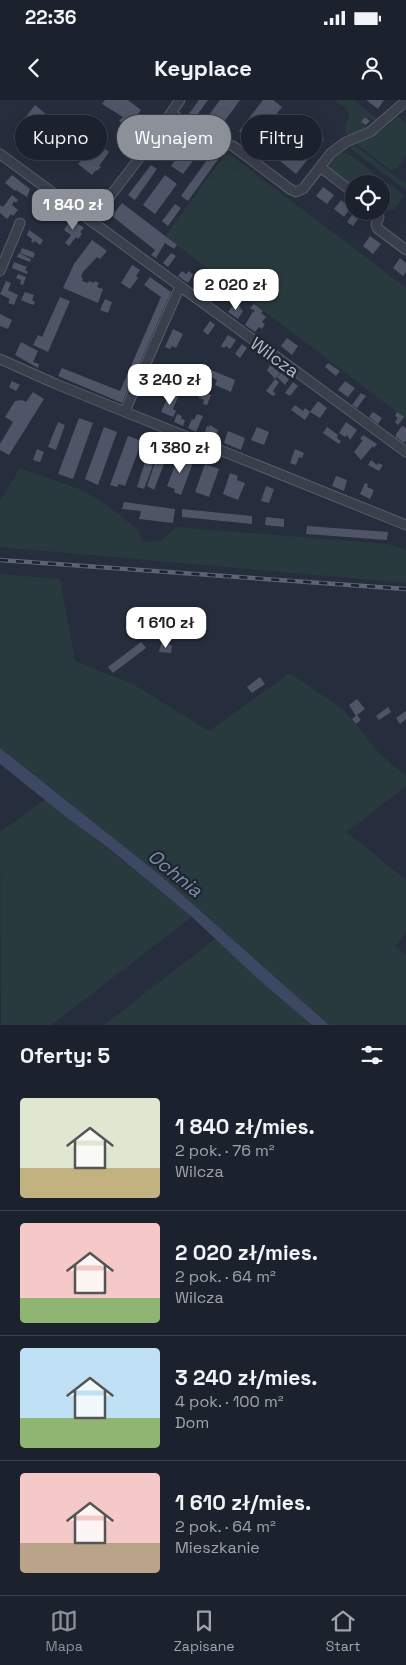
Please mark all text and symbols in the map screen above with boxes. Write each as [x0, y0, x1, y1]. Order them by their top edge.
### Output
text: 22:36 [25, 5, 77, 30]
icon: back [20, 54, 48, 82]
text: Keyplace [154, 54, 252, 82]
icon: person [358, 54, 386, 82]
chip: Kupno [15, 115, 107, 160]
chip: Wynajem [117, 115, 231, 160]
chip: Filtry [241, 115, 322, 160]
map controls [345, 175, 390, 220]
button: locate [345, 175, 390, 220]
pin: 1 840 zł [21, 188, 125, 231]
text: 1 840 zł [43, 194, 103, 215]
pin: 2 020 zł [184, 268, 288, 311]
text: 2 020 zł [205, 274, 267, 295]
street label: Wilcza [246, 332, 304, 382]
pin: 3 240 zł [118, 364, 222, 406]
text: 3 240 zł [139, 369, 201, 390]
pin: 1 380 zł [128, 432, 232, 474]
text: 1 380 zł [150, 437, 210, 458]
pin: 1 610 zł [114, 606, 218, 649]
text: 1 610 zł [137, 612, 195, 633]
water label: Ochnia [143, 843, 207, 903]
icon: filters [358, 1041, 386, 1069]
text: Oferty: 5 [20, 1042, 110, 1069]
text: 1 840 zł/mies. [175, 1113, 315, 1140]
icon: home [60, 1118, 120, 1178]
text: 2 pok. · 76 m² [175, 1140, 275, 1161]
text: Wilcza [175, 1161, 224, 1182]
text: 2 020 zł/mies. [175, 1239, 318, 1266]
icon: home [60, 1243, 120, 1303]
text: 2 pok. · 64 m² [175, 1266, 276, 1287]
text: Wilcza [175, 1287, 224, 1308]
text: 3 240 zł/mies. [175, 1364, 318, 1391]
icon: home [60, 1368, 120, 1428]
text: 4 pok. · 100 m² [175, 1391, 284, 1412]
text: Dom [175, 1412, 209, 1433]
text: 1 610 zł/mies. [175, 1489, 311, 1516]
icon: home [60, 1493, 120, 1553]
text: 2 pok. · 64 m² [175, 1516, 276, 1537]
text: Mieszkanie [175, 1537, 260, 1558]
tab: Mapa [46, 1607, 83, 1655]
tab: Zapisane [174, 1607, 235, 1655]
tab: Start [326, 1607, 360, 1655]

